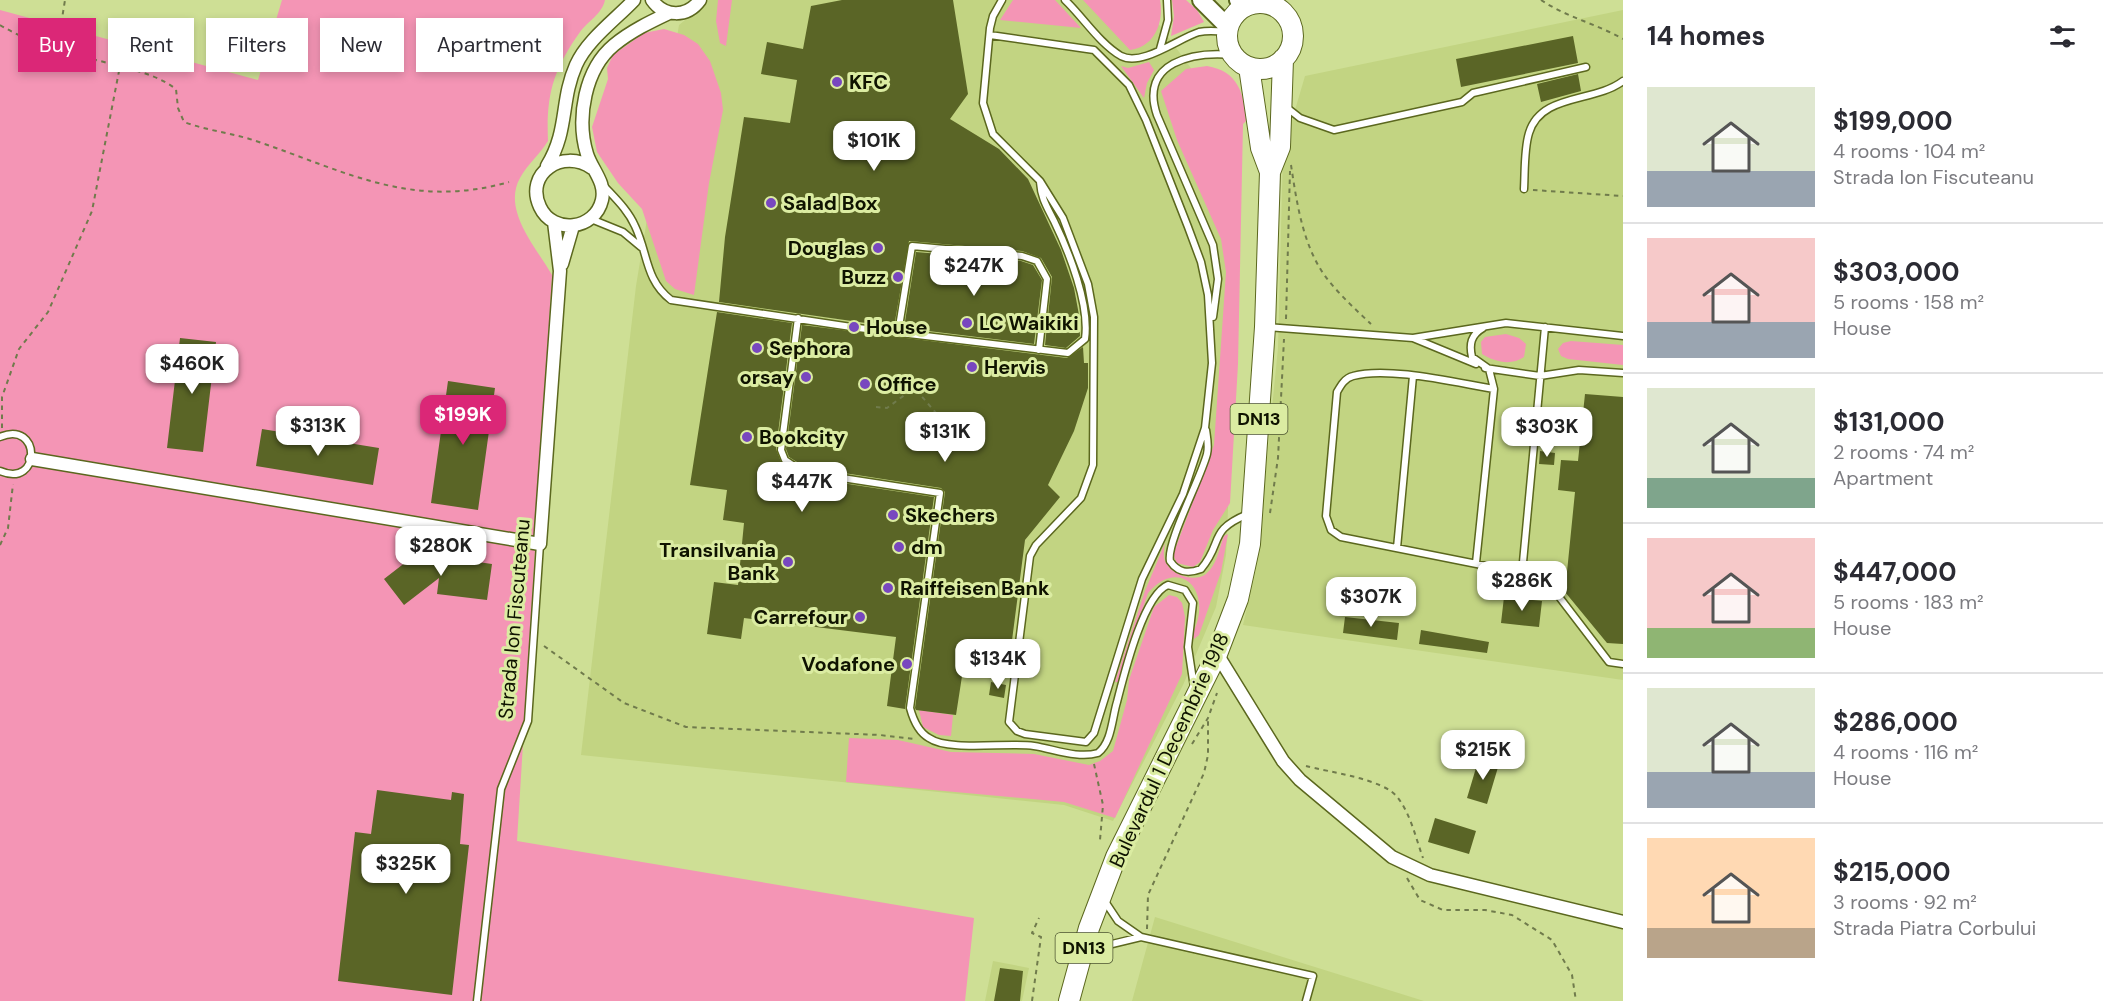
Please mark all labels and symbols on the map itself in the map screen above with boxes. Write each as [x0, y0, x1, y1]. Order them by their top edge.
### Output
place label: KFC [849, 69, 888, 95]
marker: KFC [830, 75, 844, 89]
pin: $101K [832, 121, 916, 172]
place label: Salad Box [783, 190, 878, 216]
marker: Salad Box [764, 196, 778, 210]
place label: Douglas [788, 235, 866, 261]
marker: Douglas [871, 241, 885, 255]
pin: $247K [932, 246, 1016, 297]
place label: Buzz [841, 264, 886, 290]
marker: Buzz [891, 270, 905, 284]
place label: LC Waikiki [979, 310, 1079, 336]
place label: House [866, 314, 927, 340]
marker: LC Waikiki [960, 316, 974, 330]
marker: House [847, 320, 861, 334]
place label: Sephora [769, 335, 851, 361]
marker: Sephora [750, 341, 764, 355]
pin: $460K [150, 344, 234, 395]
place label: Hervis [984, 354, 1046, 380]
marker: Hervis [965, 360, 979, 374]
place label: orsay [740, 364, 794, 390]
marker: orsay [799, 370, 813, 384]
place label: Office [877, 371, 936, 397]
marker: Office [858, 377, 872, 391]
pin: $199K [421, 395, 505, 446]
road number: DN13 [1230, 404, 1288, 434]
pin: $313K [276, 406, 360, 457]
pin: $303K [1505, 407, 1589, 458]
pin: $131K [903, 412, 987, 463]
place label: Bookcity [759, 424, 845, 450]
marker: Bookcity [740, 430, 754, 444]
pin: $447K [760, 462, 844, 513]
place label: Skechers [905, 502, 995, 528]
marker: Skechers [886, 508, 900, 522]
street label: Strada Ion Fiscuteanu [492, 518, 536, 720]
pin: $280K [399, 526, 483, 577]
place label: dm [911, 534, 943, 560]
place label: Transilvania Bank [659, 537, 776, 586]
marker: dm [892, 540, 906, 554]
marker: Transilvania Bank [781, 555, 795, 569]
pin: $286K [1480, 561, 1564, 612]
place label: Raiffeisen Bank [900, 575, 1050, 601]
pin: $307K [1329, 577, 1413, 628]
marker: Raiffeisen Bank [881, 581, 895, 595]
place label: Carrefour [754, 604, 848, 630]
marker: Carrefour [853, 610, 867, 624]
street label: Bulevardul 1 Decembrie 1918 [1103, 628, 1235, 872]
pin: $134K [956, 639, 1040, 690]
place label: Vodafone [801, 651, 895, 677]
marker: Vodafone [900, 657, 914, 671]
pin: $215K [1441, 730, 1525, 781]
pin: $325K [364, 844, 448, 895]
road number: DN13 [1056, 933, 1112, 963]

